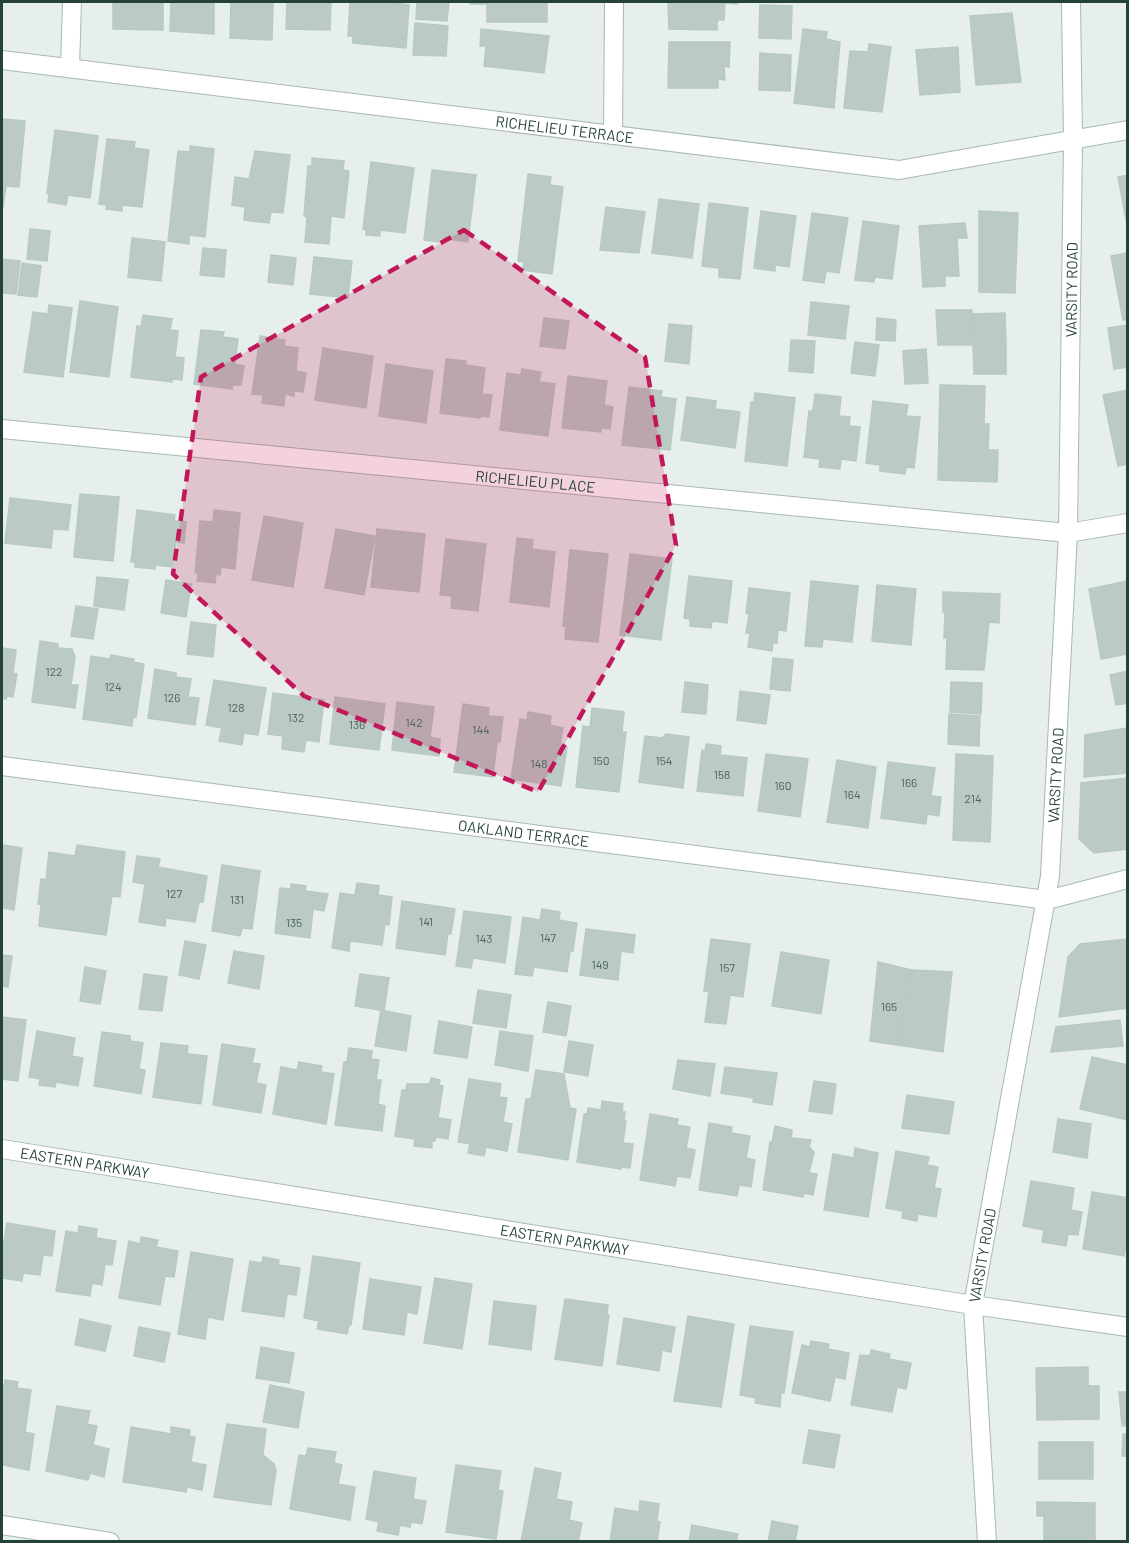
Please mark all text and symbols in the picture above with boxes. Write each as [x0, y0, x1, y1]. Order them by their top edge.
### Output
street label: RICHELIEU TERRACE [495, 112, 635, 146]
street label: VARSITY ROAD [1061, 242, 1081, 338]
street label: RICHELIEU PLACE [475, 466, 596, 496]
house number: 122 [45, 664, 63, 678]
house number: 124 [104, 679, 122, 693]
house number: 126 [164, 690, 180, 704]
house number: 128 [228, 700, 244, 714]
house number: 132 [288, 710, 304, 724]
house number: 142 [405, 715, 423, 729]
house number: 136 [349, 717, 365, 731]
house number: 144 [472, 722, 490, 736]
street label: VARSITY ROAD [1044, 727, 1067, 824]
house number: 150 [592, 753, 610, 767]
house number: 154 [656, 753, 672, 767]
house number: 148 [530, 756, 548, 770]
house number: 158 [714, 767, 730, 781]
house number: 166 [901, 775, 917, 789]
house number: 160 [774, 778, 792, 792]
house number: 164 [844, 787, 861, 801]
house number: 214 [964, 791, 982, 805]
street label: OAKLAND TERRACE [457, 816, 590, 850]
house number: 127 [166, 886, 182, 900]
house number: 131 [230, 892, 244, 906]
house number: 141 [419, 914, 433, 928]
house number: 135 [286, 915, 302, 929]
house number: 147 [540, 930, 556, 944]
house number: 143 [476, 931, 493, 945]
house number: 149 [591, 957, 609, 971]
house number: 157 [719, 960, 735, 974]
house number: 165 [881, 999, 897, 1013]
street label: EASTERN PARKWAY [19, 1143, 151, 1182]
street label: VARSITY ROAD [965, 1207, 999, 1304]
street label: EASTERN PARKWAY [499, 1220, 631, 1259]

